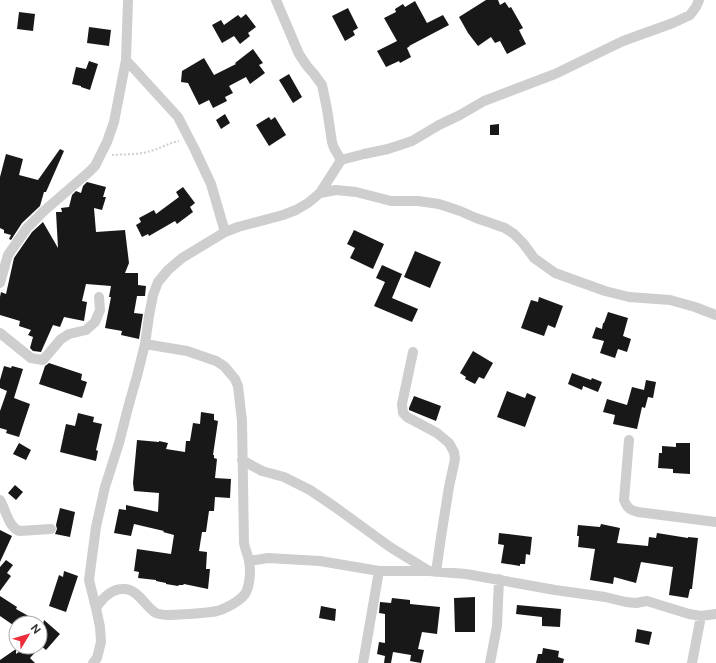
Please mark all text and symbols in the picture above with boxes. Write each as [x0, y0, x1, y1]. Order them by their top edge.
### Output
north arrow [8, 615, 48, 655]
text: N [29, 622, 43, 636]

